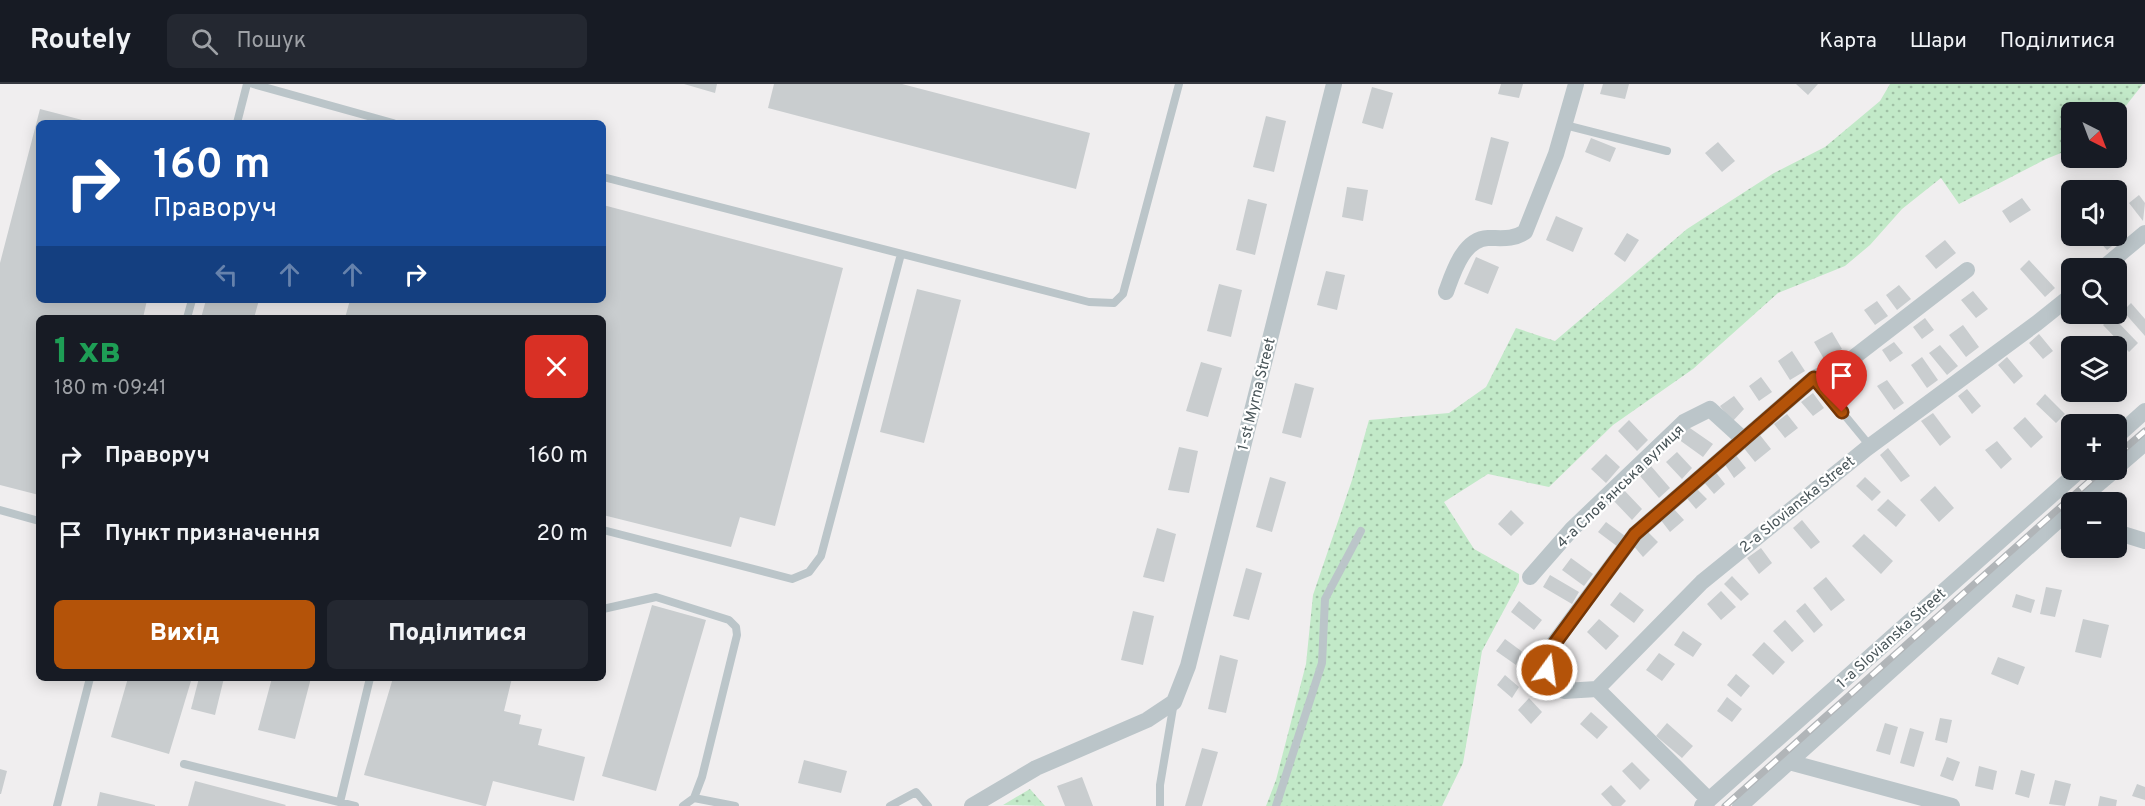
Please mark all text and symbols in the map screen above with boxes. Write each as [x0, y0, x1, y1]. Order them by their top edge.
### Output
search box [167, 14, 587, 68]
text: Routely [30, 23, 131, 59]
icon: search [188, 25, 221, 58]
text: Пошук [236, 28, 306, 55]
text: Карта [1819, 28, 1877, 55]
text: Шари [1910, 28, 1967, 55]
text: Поділитися [2000, 28, 2115, 55]
north arrow [2061, 102, 2127, 168]
map controls [2061, 102, 2127, 558]
text: 160 m [153, 140, 271, 193]
icon: right [54, 144, 132, 222]
button: sound [2061, 180, 2127, 246]
text: Праворуч [153, 192, 277, 226]
icon: left [210, 258, 243, 291]
icon: ahead [273, 258, 306, 291]
icon: ahead [336, 258, 369, 291]
icon: right [399, 258, 432, 291]
button: search [2061, 258, 2127, 324]
text: 1 хв [54, 330, 121, 376]
button: close [525, 335, 588, 398]
street label: 1-st Myrna Street [1234, 336, 1281, 453]
button: layers [2061, 336, 2127, 402]
pin [1816, 350, 1867, 412]
icon: arrive [1825, 359, 1858, 392]
text: 180 m · 09:41 [54, 376, 167, 402]
button: + [2061, 414, 2127, 480]
street label: 4-а Слов’янська вулиця [1553, 421, 1689, 553]
icon: right [54, 440, 87, 473]
text: Праворуч [105, 443, 210, 470]
text: 160 m [529, 443, 588, 470]
street label: 2-a Slovianska Street [1736, 453, 1860, 558]
button: − [2061, 492, 2127, 558]
icon: arrive [54, 518, 87, 551]
text: Пункт призначення [105, 521, 320, 548]
text: 20 m [537, 521, 588, 548]
street label: 1-a Slovianska Street [1834, 585, 1950, 693]
button: Вихід [54, 600, 315, 669]
button: Поділитися [327, 600, 588, 669]
position arrow [1515, 638, 1579, 702]

